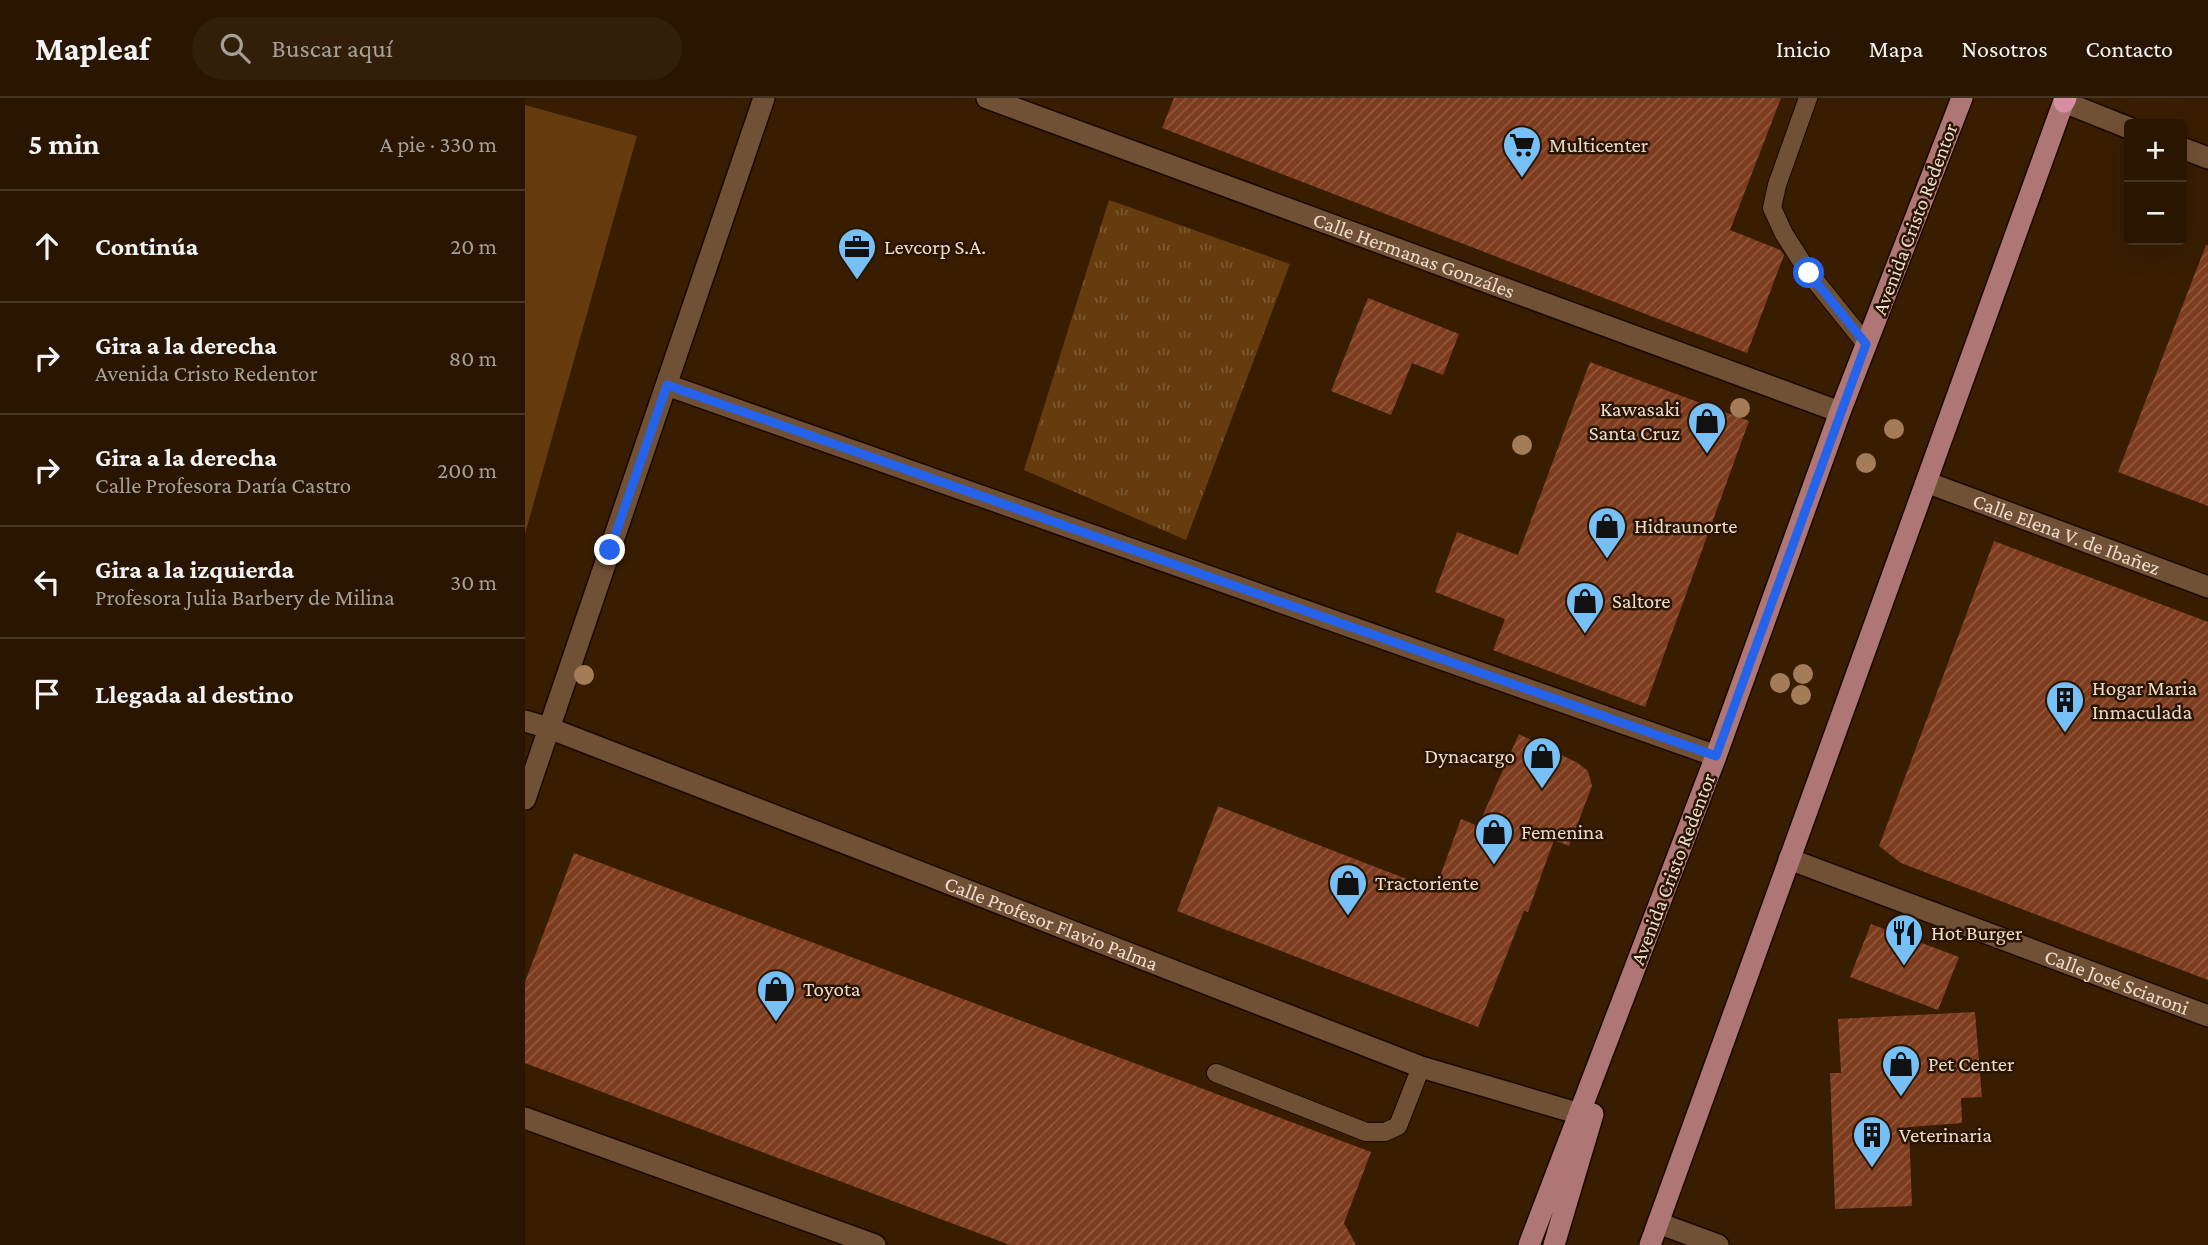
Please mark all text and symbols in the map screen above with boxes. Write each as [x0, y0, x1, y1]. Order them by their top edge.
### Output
search box [192, 17, 682, 80]
icon: search [216, 29, 254, 67]
text: Mapleaf [35, 30, 150, 67]
text: Buscar aquí [272, 34, 393, 63]
text: Inicio [1776, 35, 1831, 62]
text: Mapa [1869, 35, 1923, 62]
text: Nosotros [1961, 35, 2048, 62]
text: Contacto [2086, 35, 2173, 62]
street label: Avenida Cristo Redentor [1867, 119, 1963, 318]
map controls [2124, 119, 2187, 245]
button: + [2124, 119, 2187, 182]
supermarket icon: Multicenter [1501, 124, 1543, 179]
text: 5 min [28, 127, 100, 160]
text: A pie · 330 m [380, 131, 497, 157]
place label: Multicenter [1549, 133, 1649, 157]
button: − [2124, 182, 2187, 245]
street label: Calle Hermanas Gonzáles [1310, 207, 1518, 303]
office icon: Levcorp S.A. [836, 226, 878, 281]
icon: ahead [28, 227, 66, 265]
text: Continúa [95, 232, 198, 261]
text: 20 m [450, 233, 497, 259]
place label: Levcorp S.A. [884, 235, 986, 259]
route start [1793, 257, 1824, 288]
text: Gira a la derecha [95, 331, 277, 360]
icon: right [28, 339, 66, 377]
text: 80 m [449, 345, 497, 371]
text: Avenida Cristo Redentor [95, 360, 318, 386]
place label: Kawasaki Santa Cruz [1589, 397, 1681, 445]
shop icon: Kawasaki Santa Cruz [1686, 400, 1728, 455]
text: Gira a la derecha [95, 443, 277, 472]
icon: right [28, 451, 66, 489]
text: 200 m [437, 457, 497, 483]
text: Calle Profesora Daría Castro [95, 472, 351, 498]
street label: Calle Elena V. de Ibañez [1970, 489, 2164, 580]
shop icon: Hidraunorte [1586, 505, 1628, 560]
place label: Hidraunorte [1634, 514, 1737, 538]
route end [594, 534, 625, 565]
text: Gira a la izquierda [95, 555, 294, 584]
icon: left [28, 563, 66, 601]
text: 30 m [450, 569, 497, 595]
shop icon: Saltore [1564, 580, 1606, 635]
text: Profesora Julia Barbery de Milina [95, 584, 395, 610]
place label: Saltore [1612, 589, 1671, 613]
icon: arrive [28, 675, 66, 713]
place label: Hogar Maria Inmaculada [2092, 676, 2197, 724]
building icon: Hogar Maria Inmaculada [2044, 679, 2086, 734]
text: Llegada al destino [95, 680, 294, 709]
shop icon: Dynacargo [1521, 735, 1563, 790]
place label: Dynacargo [1424, 744, 1515, 768]
street label: Avenida Cristo Redentor [1625, 769, 1721, 968]
shop icon: Femenina [1473, 811, 1515, 866]
place label: Femenina [1521, 820, 1604, 844]
shop icon: Tractoriente [1327, 862, 1369, 917]
street label: Calle Profesor Flavio Palma [941, 871, 1162, 976]
place label: Tractoriente [1375, 871, 1479, 895]
restaurant icon: Hot Burger [1883, 912, 1925, 967]
place label: Hot Burger [1931, 921, 2023, 945]
street label: Calle José Sciaroni [2041, 944, 2193, 1020]
shop icon: Toyota [755, 968, 797, 1023]
place label: Toyota [803, 977, 861, 1001]
shop icon: Pet Center [1880, 1043, 1922, 1098]
place label: Pet Center [1928, 1052, 2015, 1076]
building icon: Veterinaria [1851, 1114, 1893, 1169]
place label: Veterinaria [1899, 1123, 1992, 1147]

